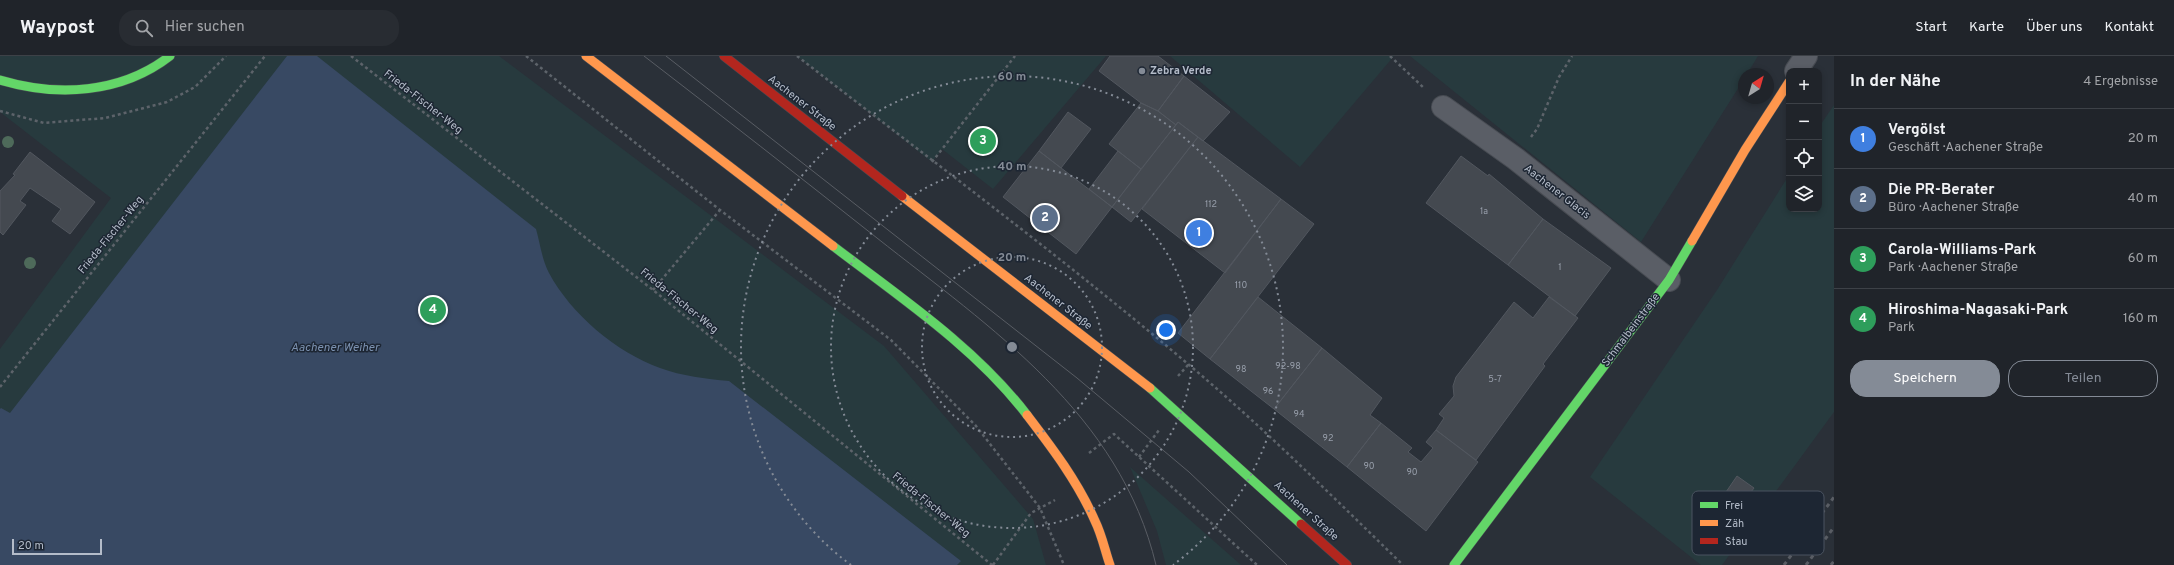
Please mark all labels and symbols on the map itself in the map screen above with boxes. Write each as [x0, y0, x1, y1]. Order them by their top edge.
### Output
place label: Zebra Verde [1150, 64, 1212, 78]
marker: Zebra Verde [1137, 66, 1147, 76]
street label: Frieda-Fischer-Weg [381, 67, 465, 137]
north arrow [1738, 68, 1774, 104]
text: 60 m [998, 69, 1026, 85]
street label: Aachener Straße [765, 72, 839, 134]
pin: 3 [970, 126, 996, 156]
text: 40 m [997, 159, 1027, 175]
street label: Aachener Glacis [1521, 162, 1593, 222]
street label: Frieda-Fischer-Weg [75, 193, 147, 277]
house number: 112 [1205, 199, 1217, 210]
pin: 2 [1032, 203, 1058, 233]
house number: 1a [1480, 206, 1488, 217]
pin: 1 [1186, 218, 1212, 248]
text: 20 m [998, 250, 1026, 266]
house number: 1 [1558, 262, 1562, 273]
street label: Frieda-Fischer-Weg [637, 265, 721, 337]
street label: Aachener Straße [1021, 271, 1095, 333]
house number: 110 [1235, 280, 1247, 291]
street label: Schmalbeinstraße [1599, 291, 1663, 369]
pin: 4 [420, 295, 446, 325]
your location [1156, 320, 1176, 340]
water label: Aachener Weiher [291, 340, 381, 356]
centre of rings [1005, 340, 1019, 354]
house number: 92-98 [1275, 361, 1301, 372]
house number: 98 [1236, 364, 1246, 375]
house number: 5-7 [1488, 374, 1502, 385]
house number: 96 [1263, 386, 1273, 397]
house number: 94 [1294, 409, 1305, 420]
house number: 92 [1323, 433, 1333, 444]
house number: 90 [1363, 461, 1375, 472]
house number: 90 [1406, 467, 1418, 478]
street label: Frieda-Fischer-Weg [889, 469, 973, 541]
street label: Aachener Straße [1271, 478, 1341, 544]
legend [1692, 491, 1824, 555]
text: Frei [1725, 499, 1743, 513]
text: Zäh [1725, 517, 1744, 531]
text: Stau [1725, 535, 1748, 549]
scale bar [12, 537, 102, 556]

